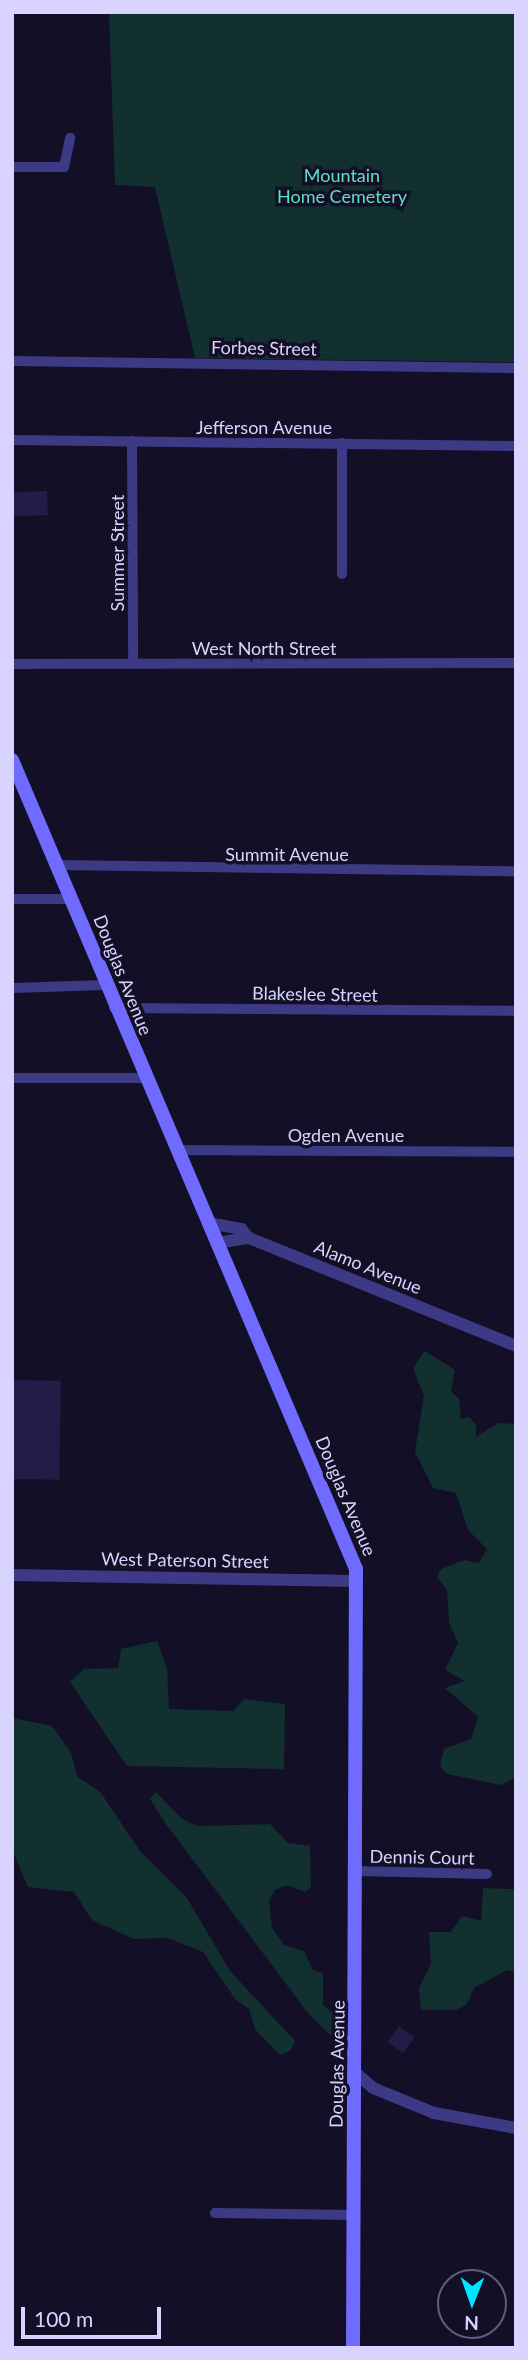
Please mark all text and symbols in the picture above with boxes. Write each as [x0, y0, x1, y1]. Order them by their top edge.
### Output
park label: Mountain Home Cemetery [277, 165, 407, 208]
street label: Forbes Street [211, 336, 317, 360]
street label: Jefferson Avenue [196, 416, 332, 438]
street label: Summer Street [106, 494, 128, 612]
street label: West North Street [192, 637, 336, 659]
street label: Summit Avenue [225, 843, 349, 865]
street label: Douglas Avenue [89, 911, 157, 1039]
street label: Blakeslee Street [252, 982, 378, 1006]
street label: Ogden Avenue [287, 1124, 405, 1146]
street label: Alamo Avenue [311, 1236, 425, 1298]
street label: Douglas Avenue [311, 1433, 381, 1559]
street label: West Paterson Street [101, 1548, 269, 1572]
street label: Dennis Court [369, 1845, 475, 1869]
street label: Douglas Avenue [325, 2000, 349, 2128]
north arrow [437, 2269, 507, 2339]
scale bar [24, 2294, 164, 2338]
text: 100 m [34, 2306, 93, 2331]
text: N [464, 2312, 479, 2335]

